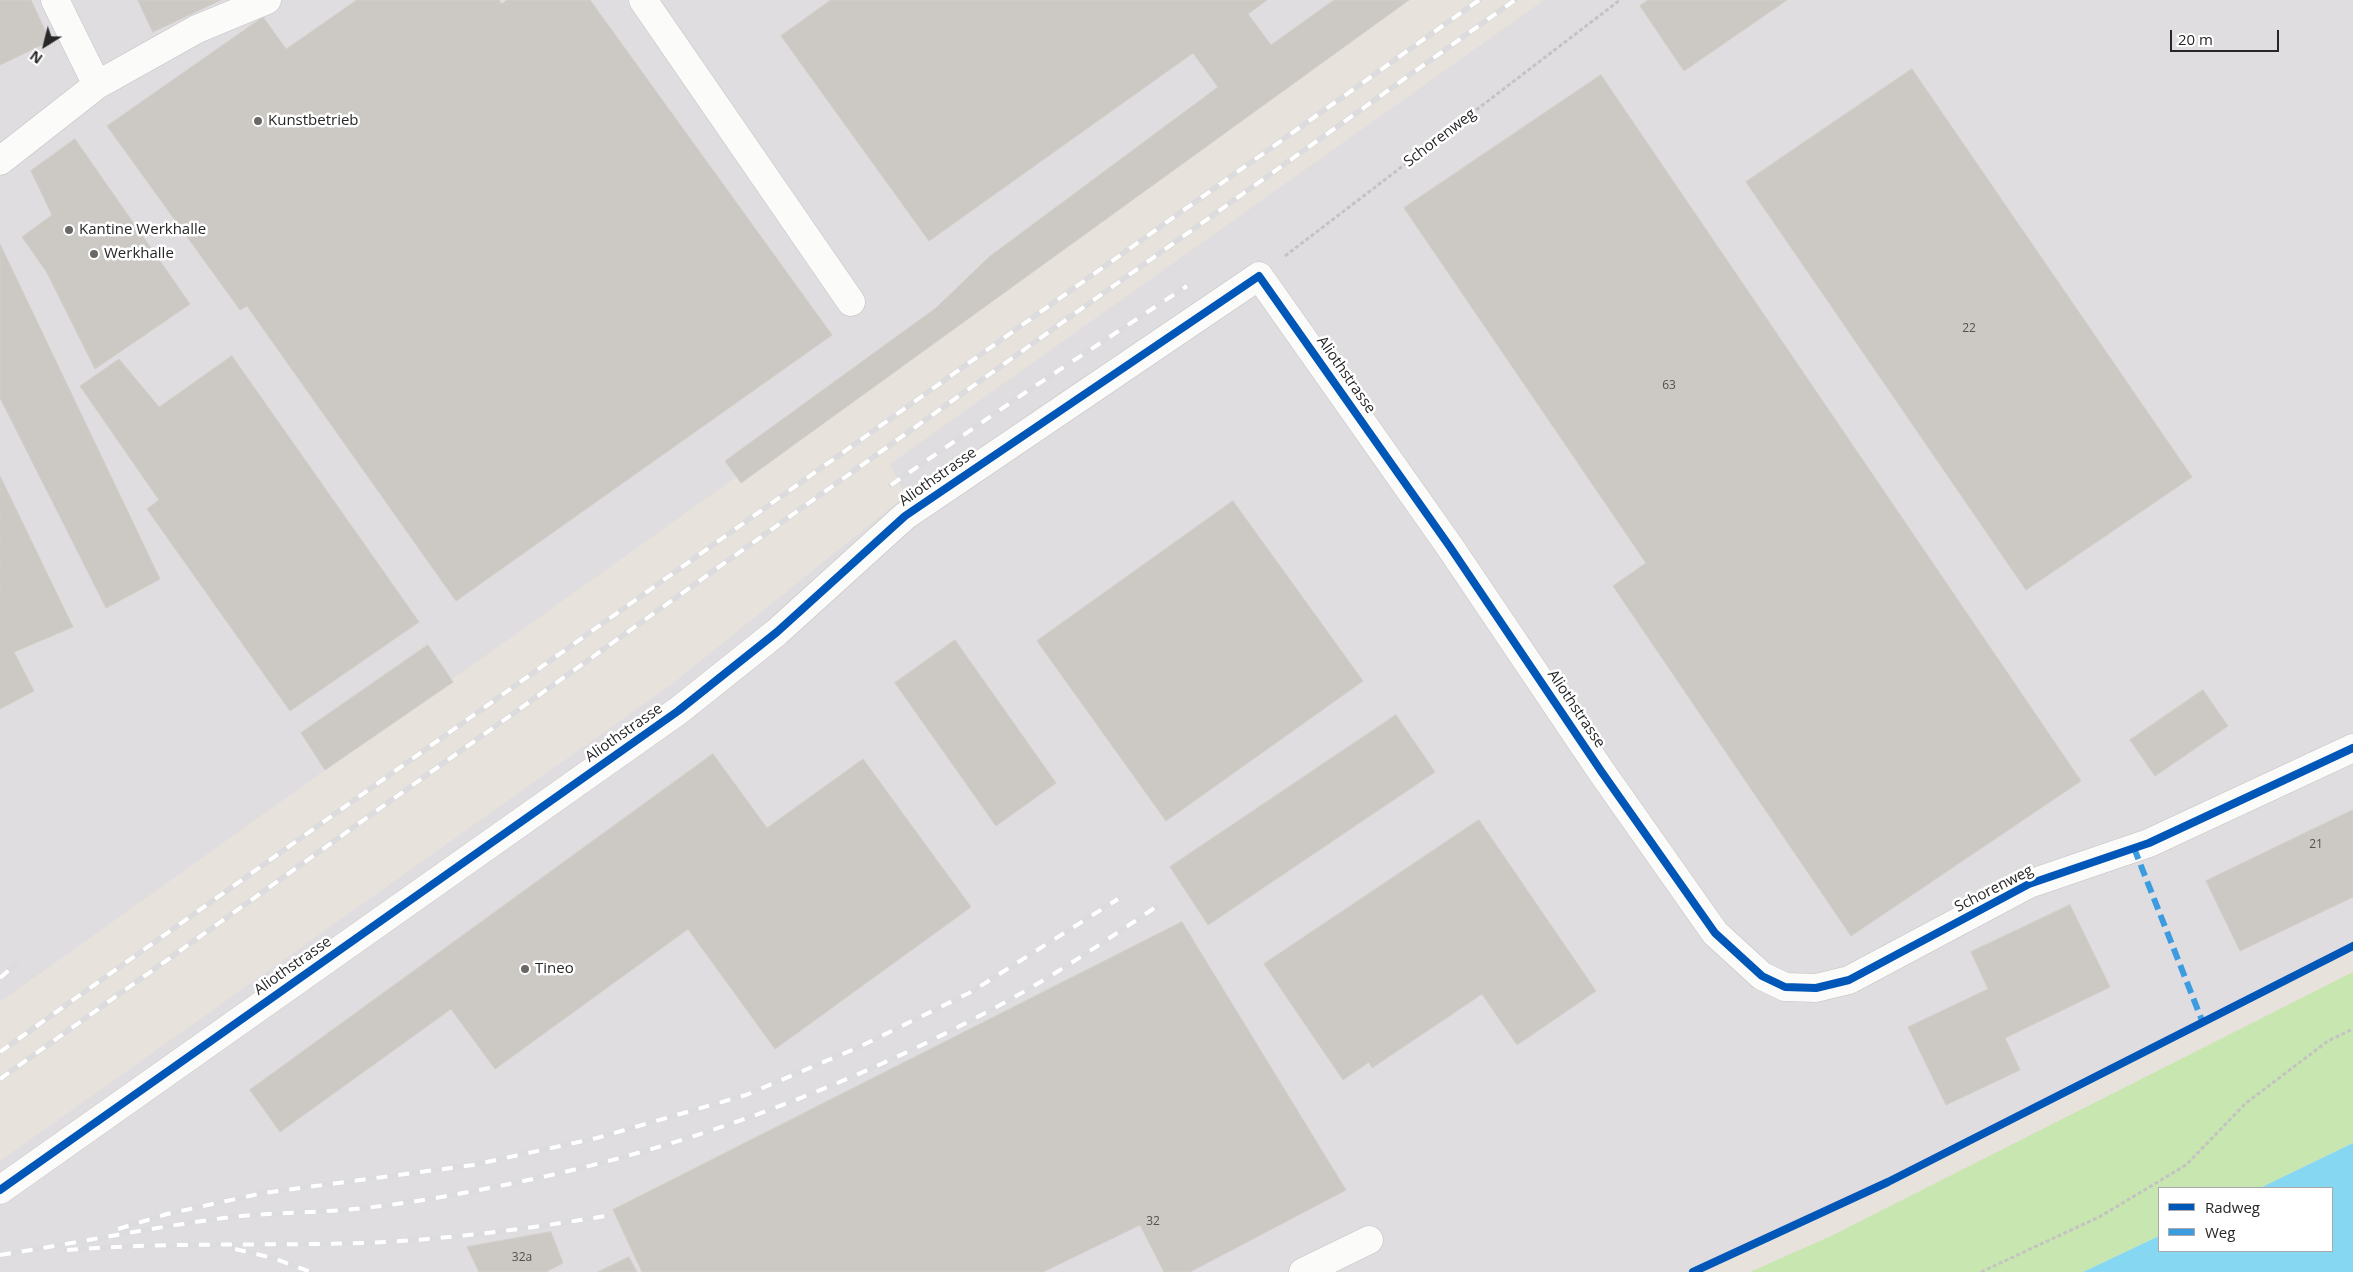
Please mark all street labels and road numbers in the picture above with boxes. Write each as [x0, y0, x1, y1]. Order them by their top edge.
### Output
street label: Schorenweg [1400, 105, 1480, 171]
street label: Aliothstrasse [1313, 333, 1379, 417]
street label: Aliothstrasse [896, 444, 980, 510]
street label: Aliothstrasse [1543, 667, 1609, 751]
street label: Aliothstrasse [582, 700, 666, 766]
street label: Schorenweg [1952, 862, 2036, 916]
street label: Aliothstrasse [251, 933, 335, 999]

